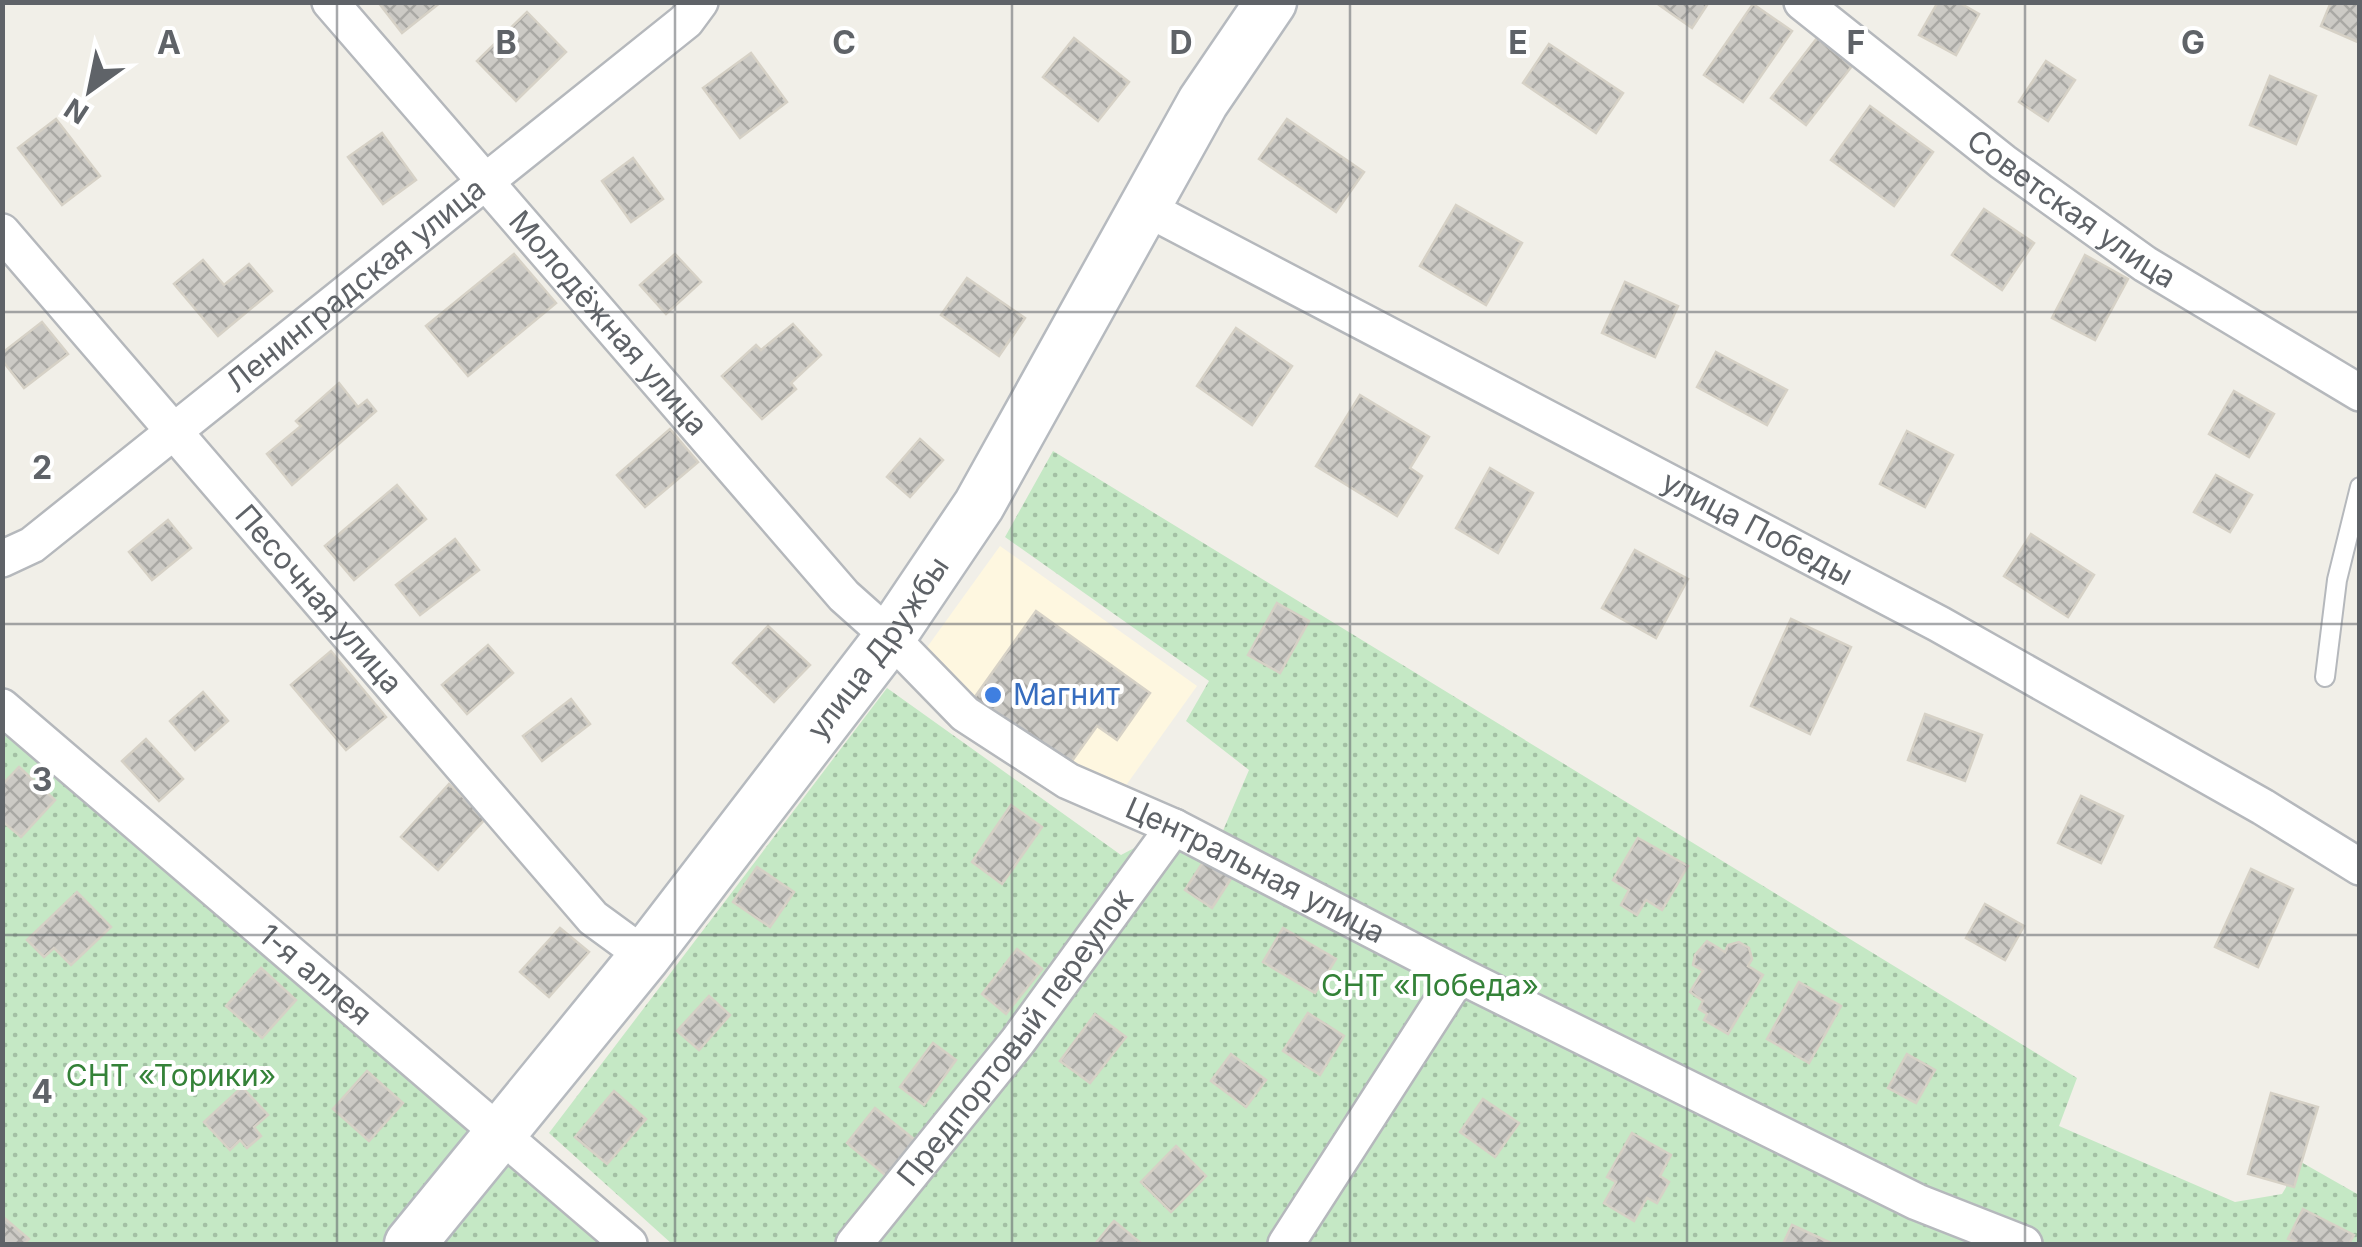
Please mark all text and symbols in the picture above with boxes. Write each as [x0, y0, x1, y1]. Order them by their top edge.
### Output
text: A [157, 23, 181, 62]
text: B [495, 23, 517, 62]
text: C [832, 23, 856, 62]
text: D [1169, 23, 1193, 62]
text: E [1508, 23, 1528, 62]
text: F [1847, 23, 1865, 62]
text: G [2181, 23, 2205, 62]
north arrow [40, 40, 140, 140]
text: N [58, 91, 95, 131]
street label: Советская улица [1960, 122, 2183, 295]
street label: Ленинградская улица [218, 170, 492, 399]
street label: Молодёжная улица [502, 203, 716, 442]
text: 2 [32, 448, 52, 487]
street label: улица Победы [1656, 463, 1859, 592]
street label: Песочная улица [228, 497, 410, 701]
street label: улица Дружбы [799, 550, 956, 746]
place label: Магнит [1013, 676, 1120, 712]
marker: Магнит [982, 684, 1004, 706]
text: 3 [32, 760, 52, 799]
street label: Центральная улица [1120, 789, 1391, 950]
street label: Предпортовый переулок [889, 881, 1140, 1193]
street label: 1-я аллея [252, 916, 379, 1032]
park label: СНТ «Победа» [1321, 967, 1539, 1003]
park label: СНТ «Торики» [66, 1057, 276, 1093]
text: 4 [31, 1072, 53, 1111]

